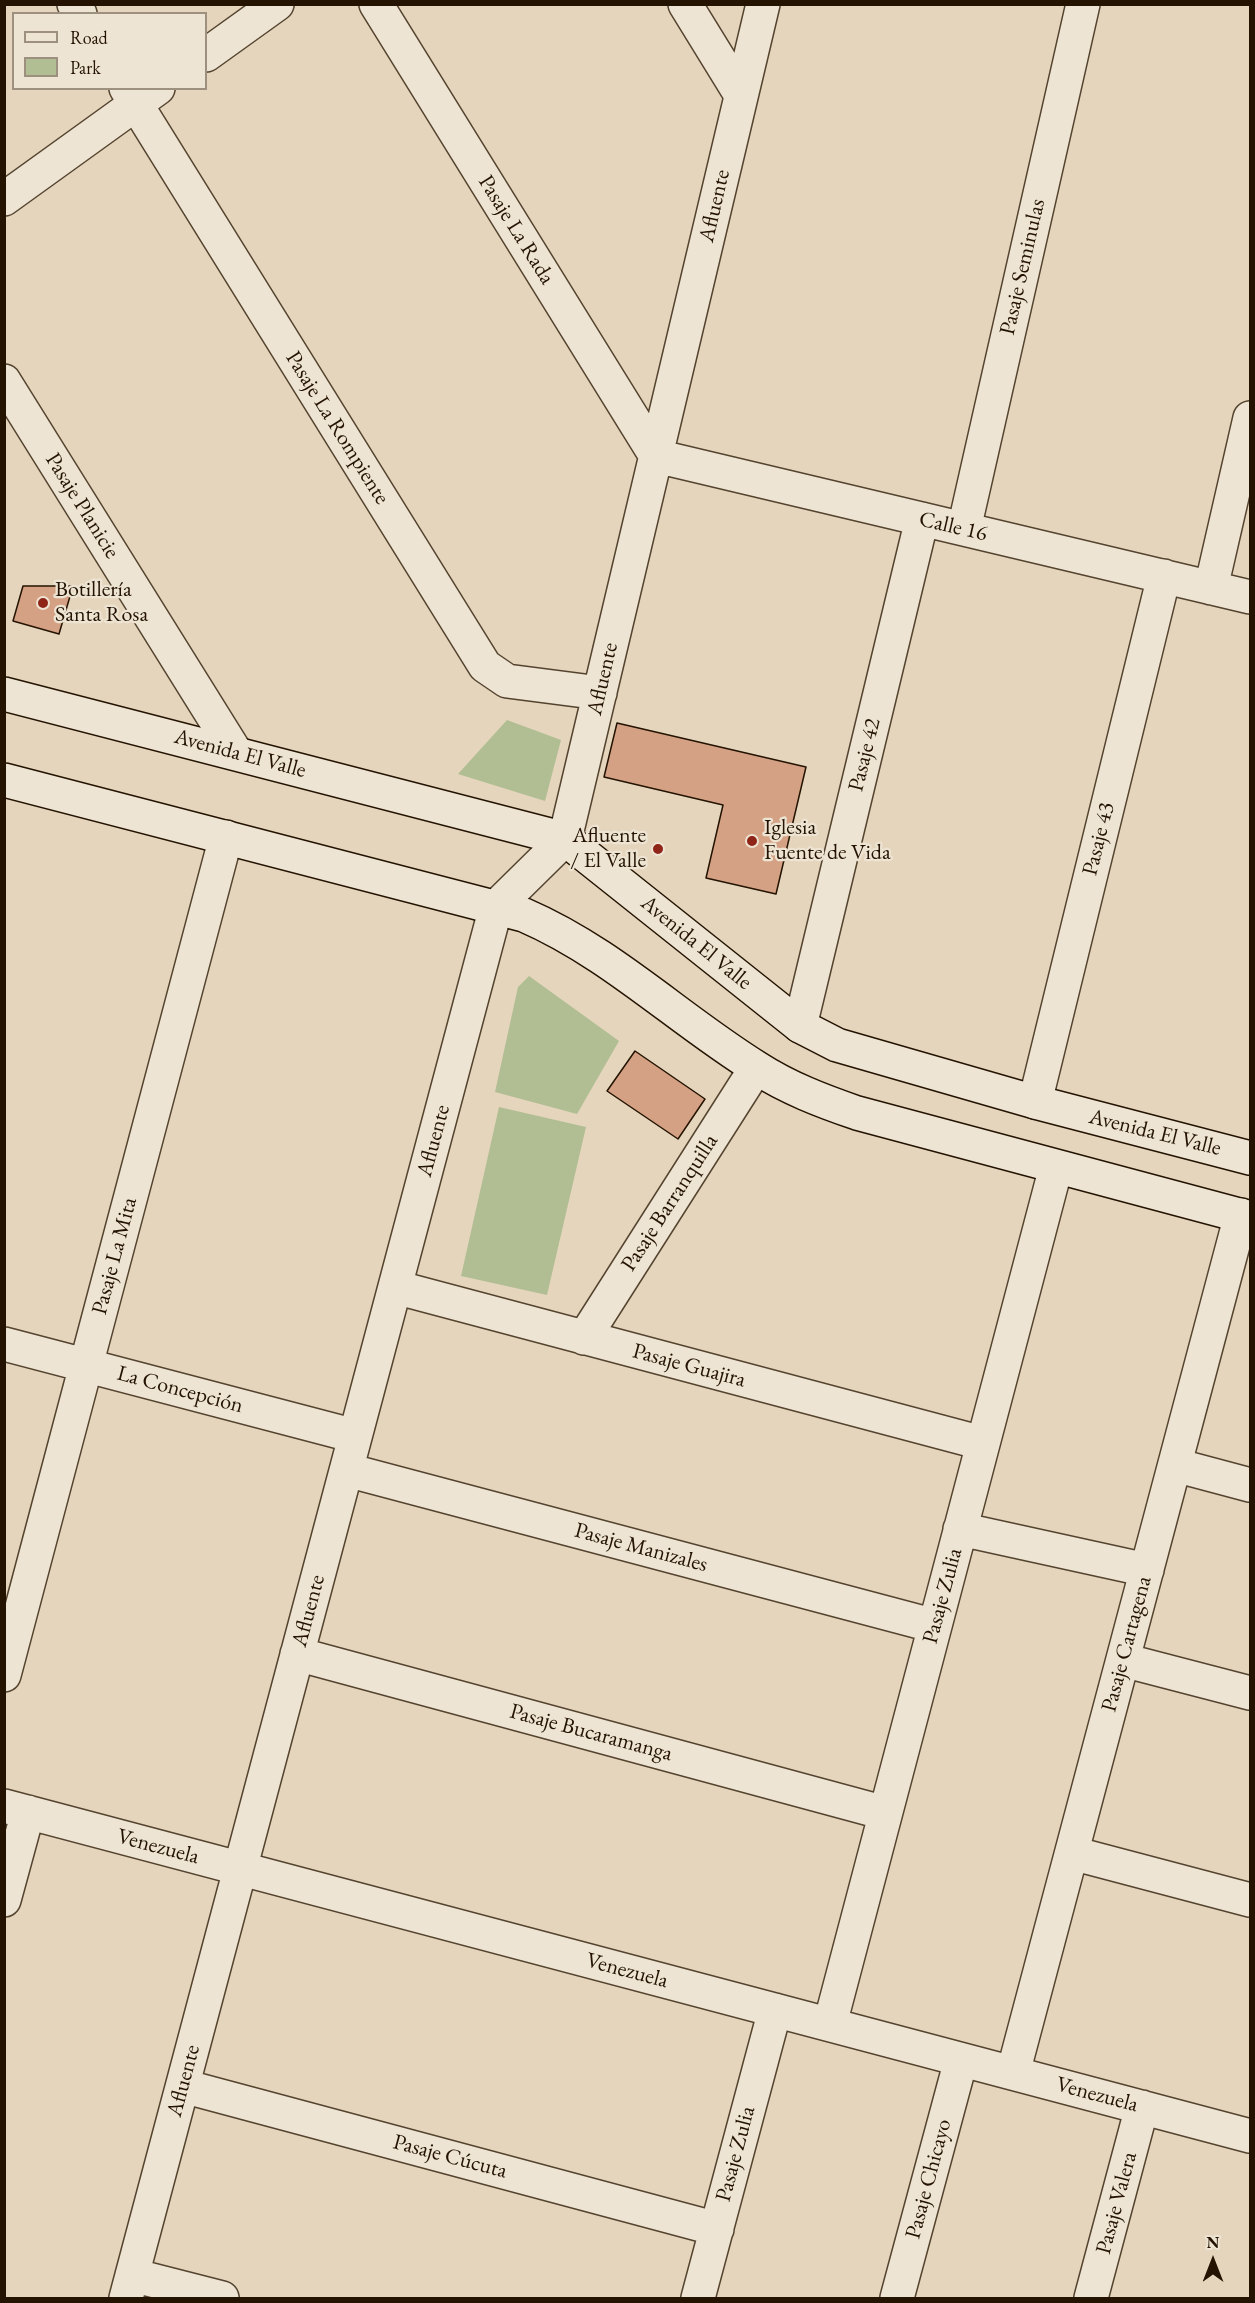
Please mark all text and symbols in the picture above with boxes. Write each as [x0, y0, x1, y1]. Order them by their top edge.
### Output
legend [12, 12, 207, 90]
text: Road [70, 26, 108, 49]
text: Park [70, 56, 101, 79]
street label: Afluente [694, 167, 736, 245]
street label: Pasaje La Rada [472, 170, 560, 290]
street label: Pasaje Seminulas [994, 196, 1052, 338]
street label: Pasaje La Rompiente [279, 347, 395, 509]
street label: Pasaje Planicie [39, 448, 125, 564]
street label: Calle 16 [916, 506, 990, 548]
place label: Botillería Santa Rosa [55, 577, 148, 628]
marker: Botillería Santa Rosa [36, 596, 50, 610]
street label: Afluente [582, 640, 624, 718]
street label: Pasaje 42 [843, 716, 887, 794]
street label: Avenida El Valle [171, 724, 309, 784]
street label: Pasaje 43 [1077, 800, 1121, 878]
place label: Iglesia Fuente de Vida [764, 815, 891, 866]
place label: Afluente / El Valle [570, 823, 646, 874]
marker: Iglesia Fuente de Vida [745, 834, 759, 848]
marker: Afluente / El Valle [651, 842, 665, 856]
street label: Avenida El Valle [635, 890, 757, 996]
street label: Afluente [412, 1102, 456, 1180]
street label: Avenida El Valle [1086, 1104, 1224, 1162]
street label: Pasaje Barranquilla [616, 1130, 724, 1276]
street label: Pasaje La Mita [87, 1194, 143, 1318]
street label: Pasaje Guajira [630, 1338, 748, 1394]
street label: La Concepción [114, 1360, 246, 1420]
street label: Pasaje Manizales [572, 1518, 710, 1578]
street label: Pasaje Zulia [918, 1545, 968, 1647]
street label: Afluente [287, 1572, 331, 1650]
street label: Pasaje Cartagena [1096, 1573, 1158, 1715]
street label: Pasaje Bucaramanga [507, 1699, 675, 1767]
street label: Venezuela [114, 1823, 202, 1871]
street label: Venezuela [583, 1947, 671, 1995]
street label: Afluente [162, 2042, 206, 2120]
street label: Venezuela [1053, 2071, 1141, 2119]
street label: Pasaje Zulia [711, 2103, 761, 2205]
street label: Pasaje Chicayo [900, 2116, 958, 2242]
street label: Pasaje Cúcuta [390, 2129, 510, 2185]
street label: Pasaje Valera [1091, 2149, 1143, 2257]
north arrow [1183, 2231, 1243, 2291]
text: N [1207, 2232, 1219, 2253]

